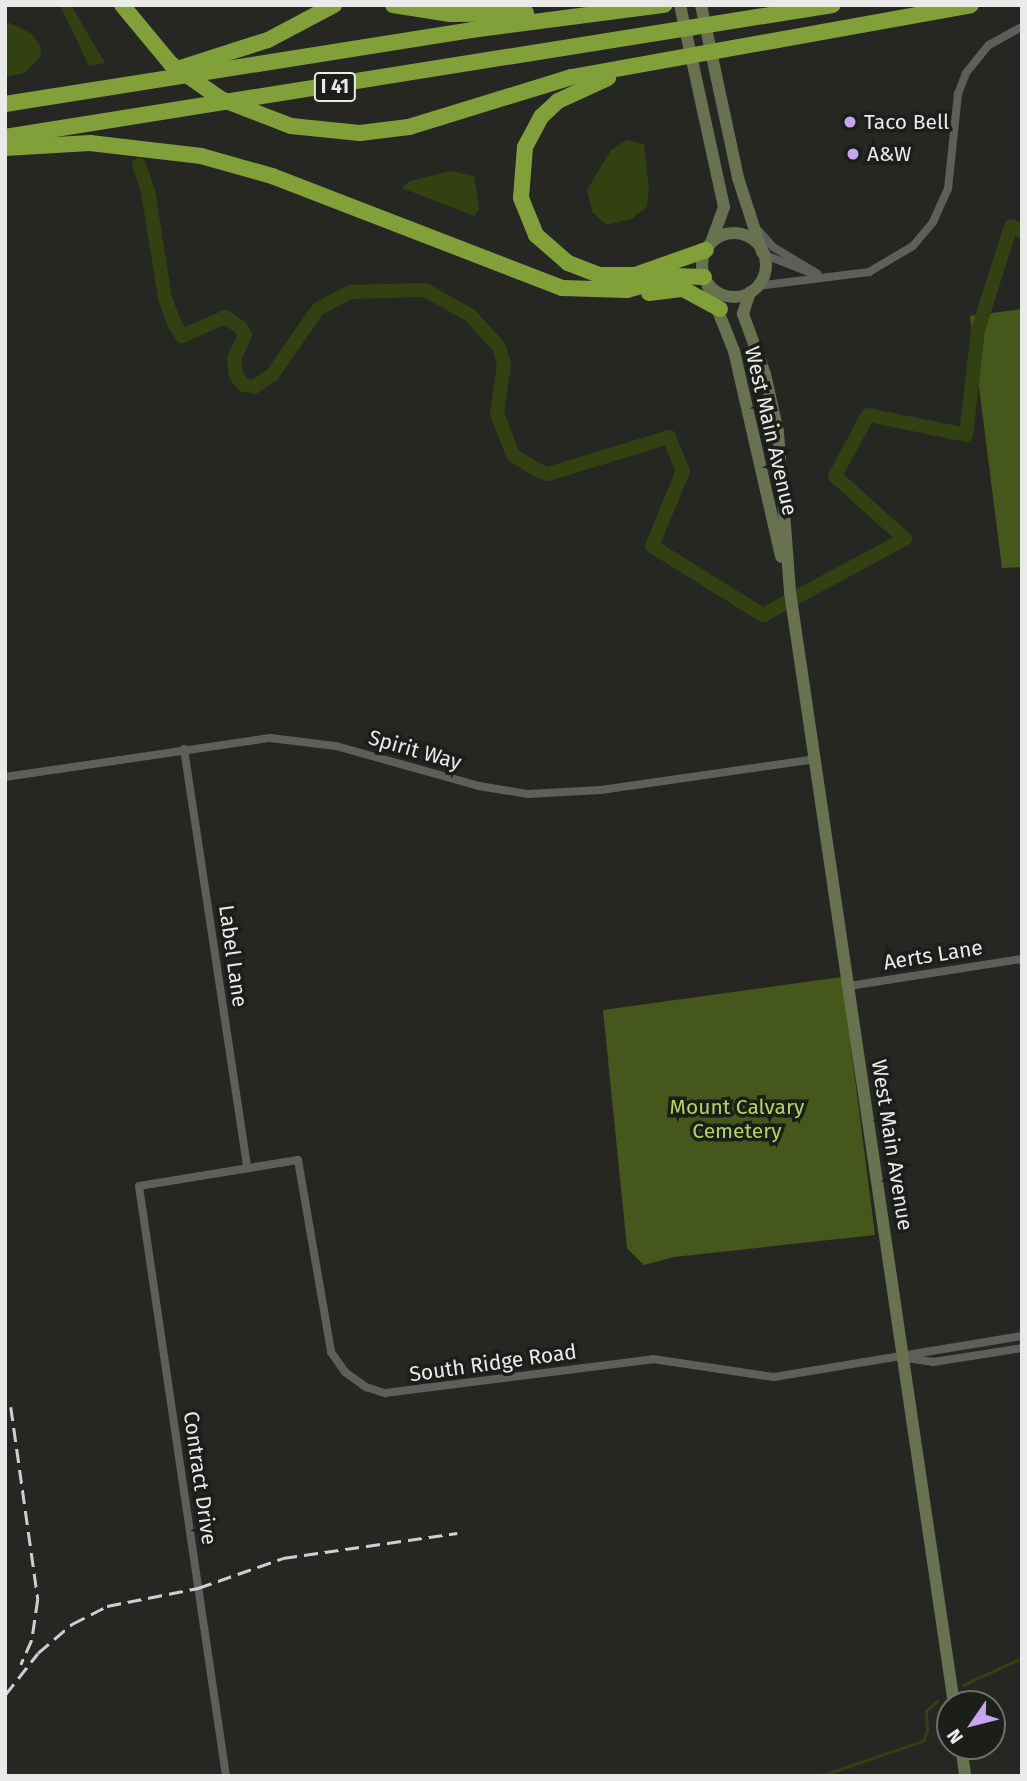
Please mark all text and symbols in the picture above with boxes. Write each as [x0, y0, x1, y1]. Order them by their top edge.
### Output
road number: I 41 [312, 72, 358, 102]
place label: Taco Bell [864, 109, 949, 135]
marker: Taco Bell [842, 114, 858, 130]
place label: A&W [867, 141, 911, 167]
marker: A&W [845, 146, 861, 162]
street label: West Main Avenue [739, 344, 803, 518]
street label: Spirit Way [366, 725, 464, 775]
street label: Label Lane [213, 903, 253, 1009]
street label: Aerts Lane [882, 935, 984, 975]
street label: West Main Avenue [866, 1058, 918, 1232]
park label: Mount Calvary Cemetery [670, 1094, 804, 1144]
street label: South Ridge Road [408, 1339, 578, 1387]
street label: Contract Drive [178, 1410, 222, 1546]
north arrow [936, 1690, 1006, 1760]
text: N [942, 1724, 968, 1748]

